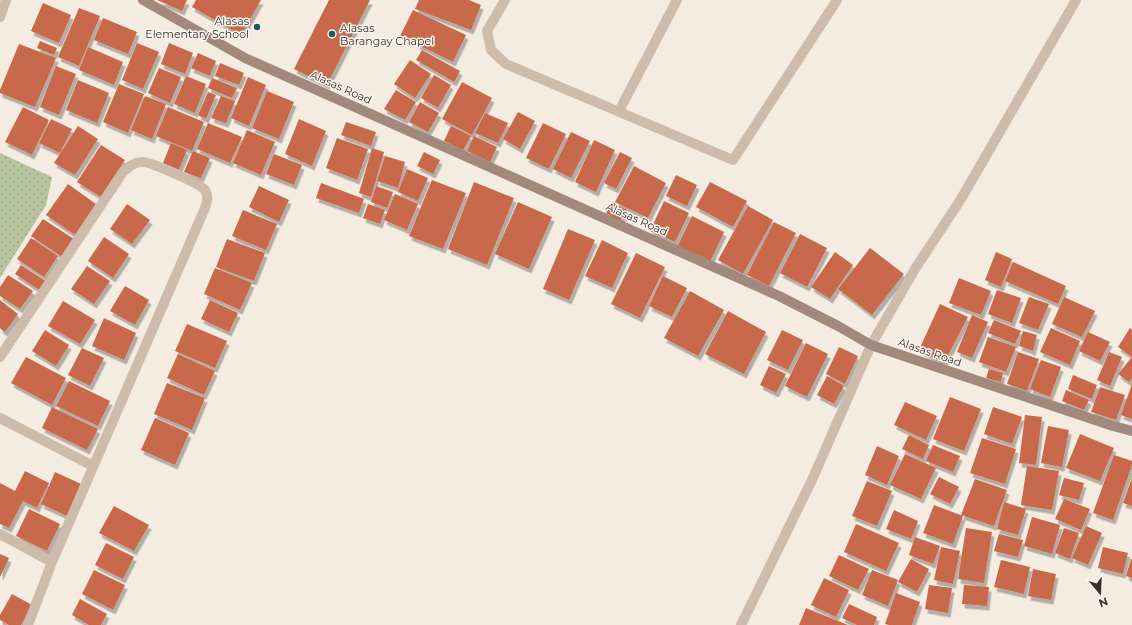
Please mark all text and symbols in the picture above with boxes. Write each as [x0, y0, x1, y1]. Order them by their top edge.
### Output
place label: Alasas Elementary School [145, 14, 250, 41]
place label: Alasas Barangay Chapel [340, 21, 434, 48]
marker: Alasas Elementary School [252, 22, 262, 32]
marker: Alasas Barangay Chapel [327, 29, 337, 39]
street label: Alasas Road [308, 67, 374, 107]
street label: Alasas Road [604, 199, 670, 239]
street label: Alasas Road [896, 335, 964, 369]
north arrow [1080, 573, 1120, 613]
text: N [1097, 594, 1110, 611]

